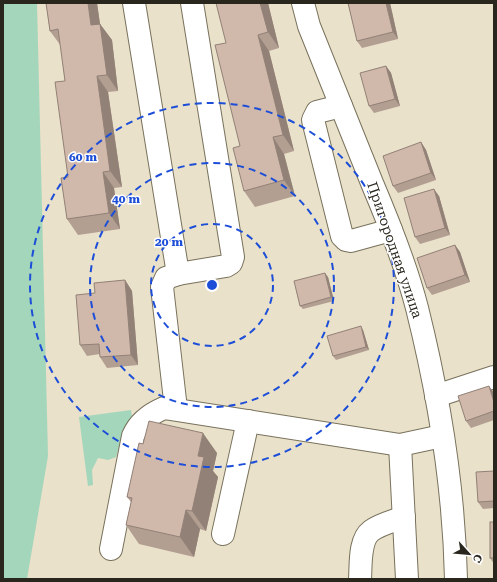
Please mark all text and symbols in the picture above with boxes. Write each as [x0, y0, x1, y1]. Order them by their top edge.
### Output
text: 60 m [69, 150, 97, 164]
street label: Пригородная улица [364, 180, 426, 321]
text: 40 m [112, 192, 140, 206]
text: 20 m [155, 235, 183, 249]
centre of rings [205, 278, 219, 292]
north arrow [449, 534, 489, 574]
text: С [470, 552, 485, 565]

